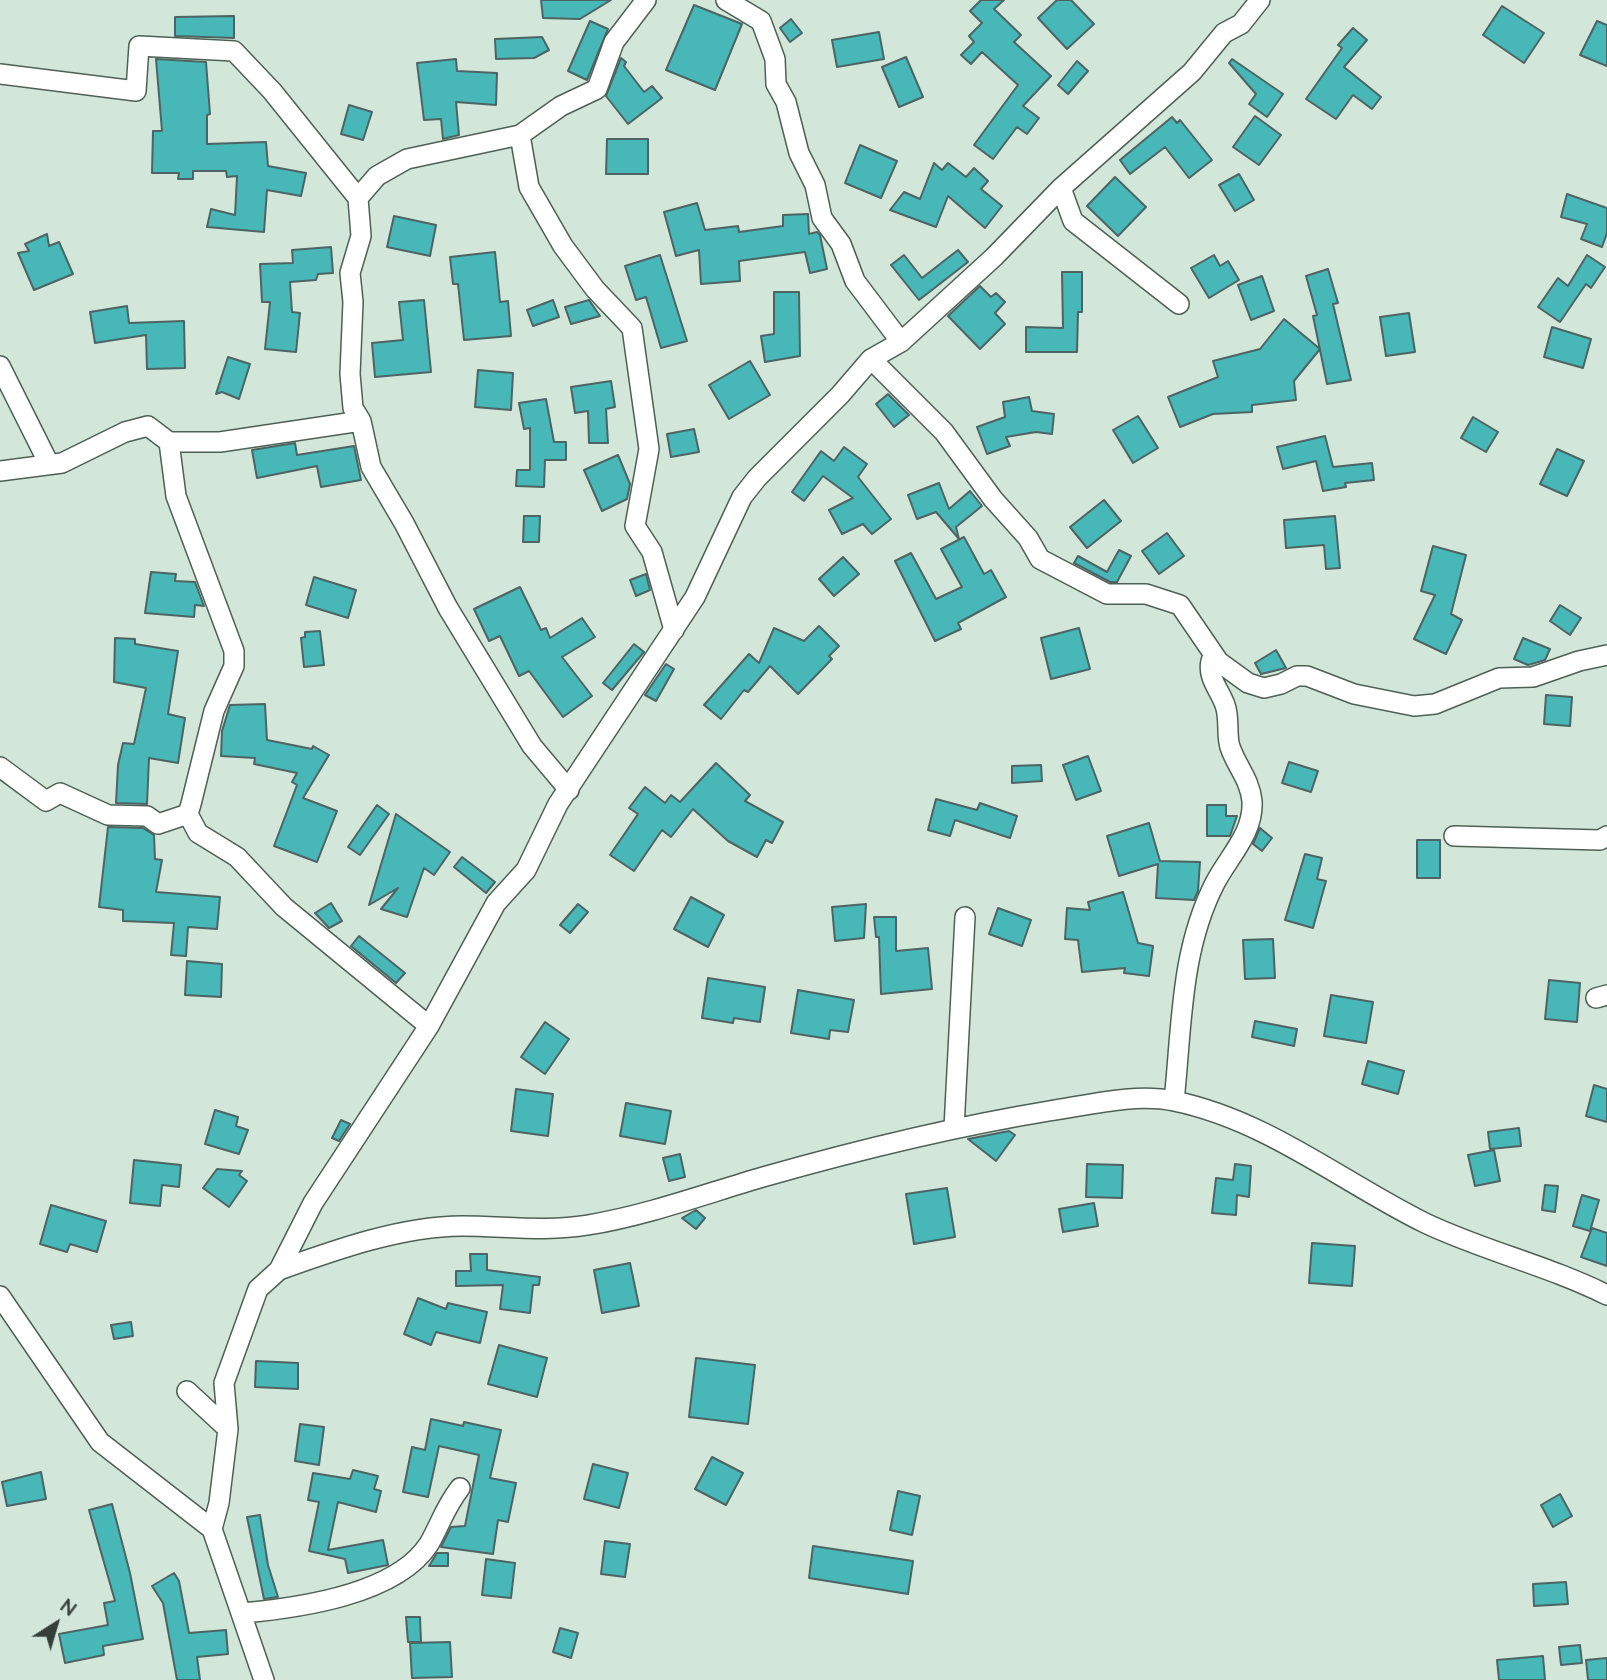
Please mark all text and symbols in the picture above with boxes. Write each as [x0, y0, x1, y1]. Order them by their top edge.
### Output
north arrow [21, 1589, 91, 1659]
text: N [56, 1593, 82, 1621]

